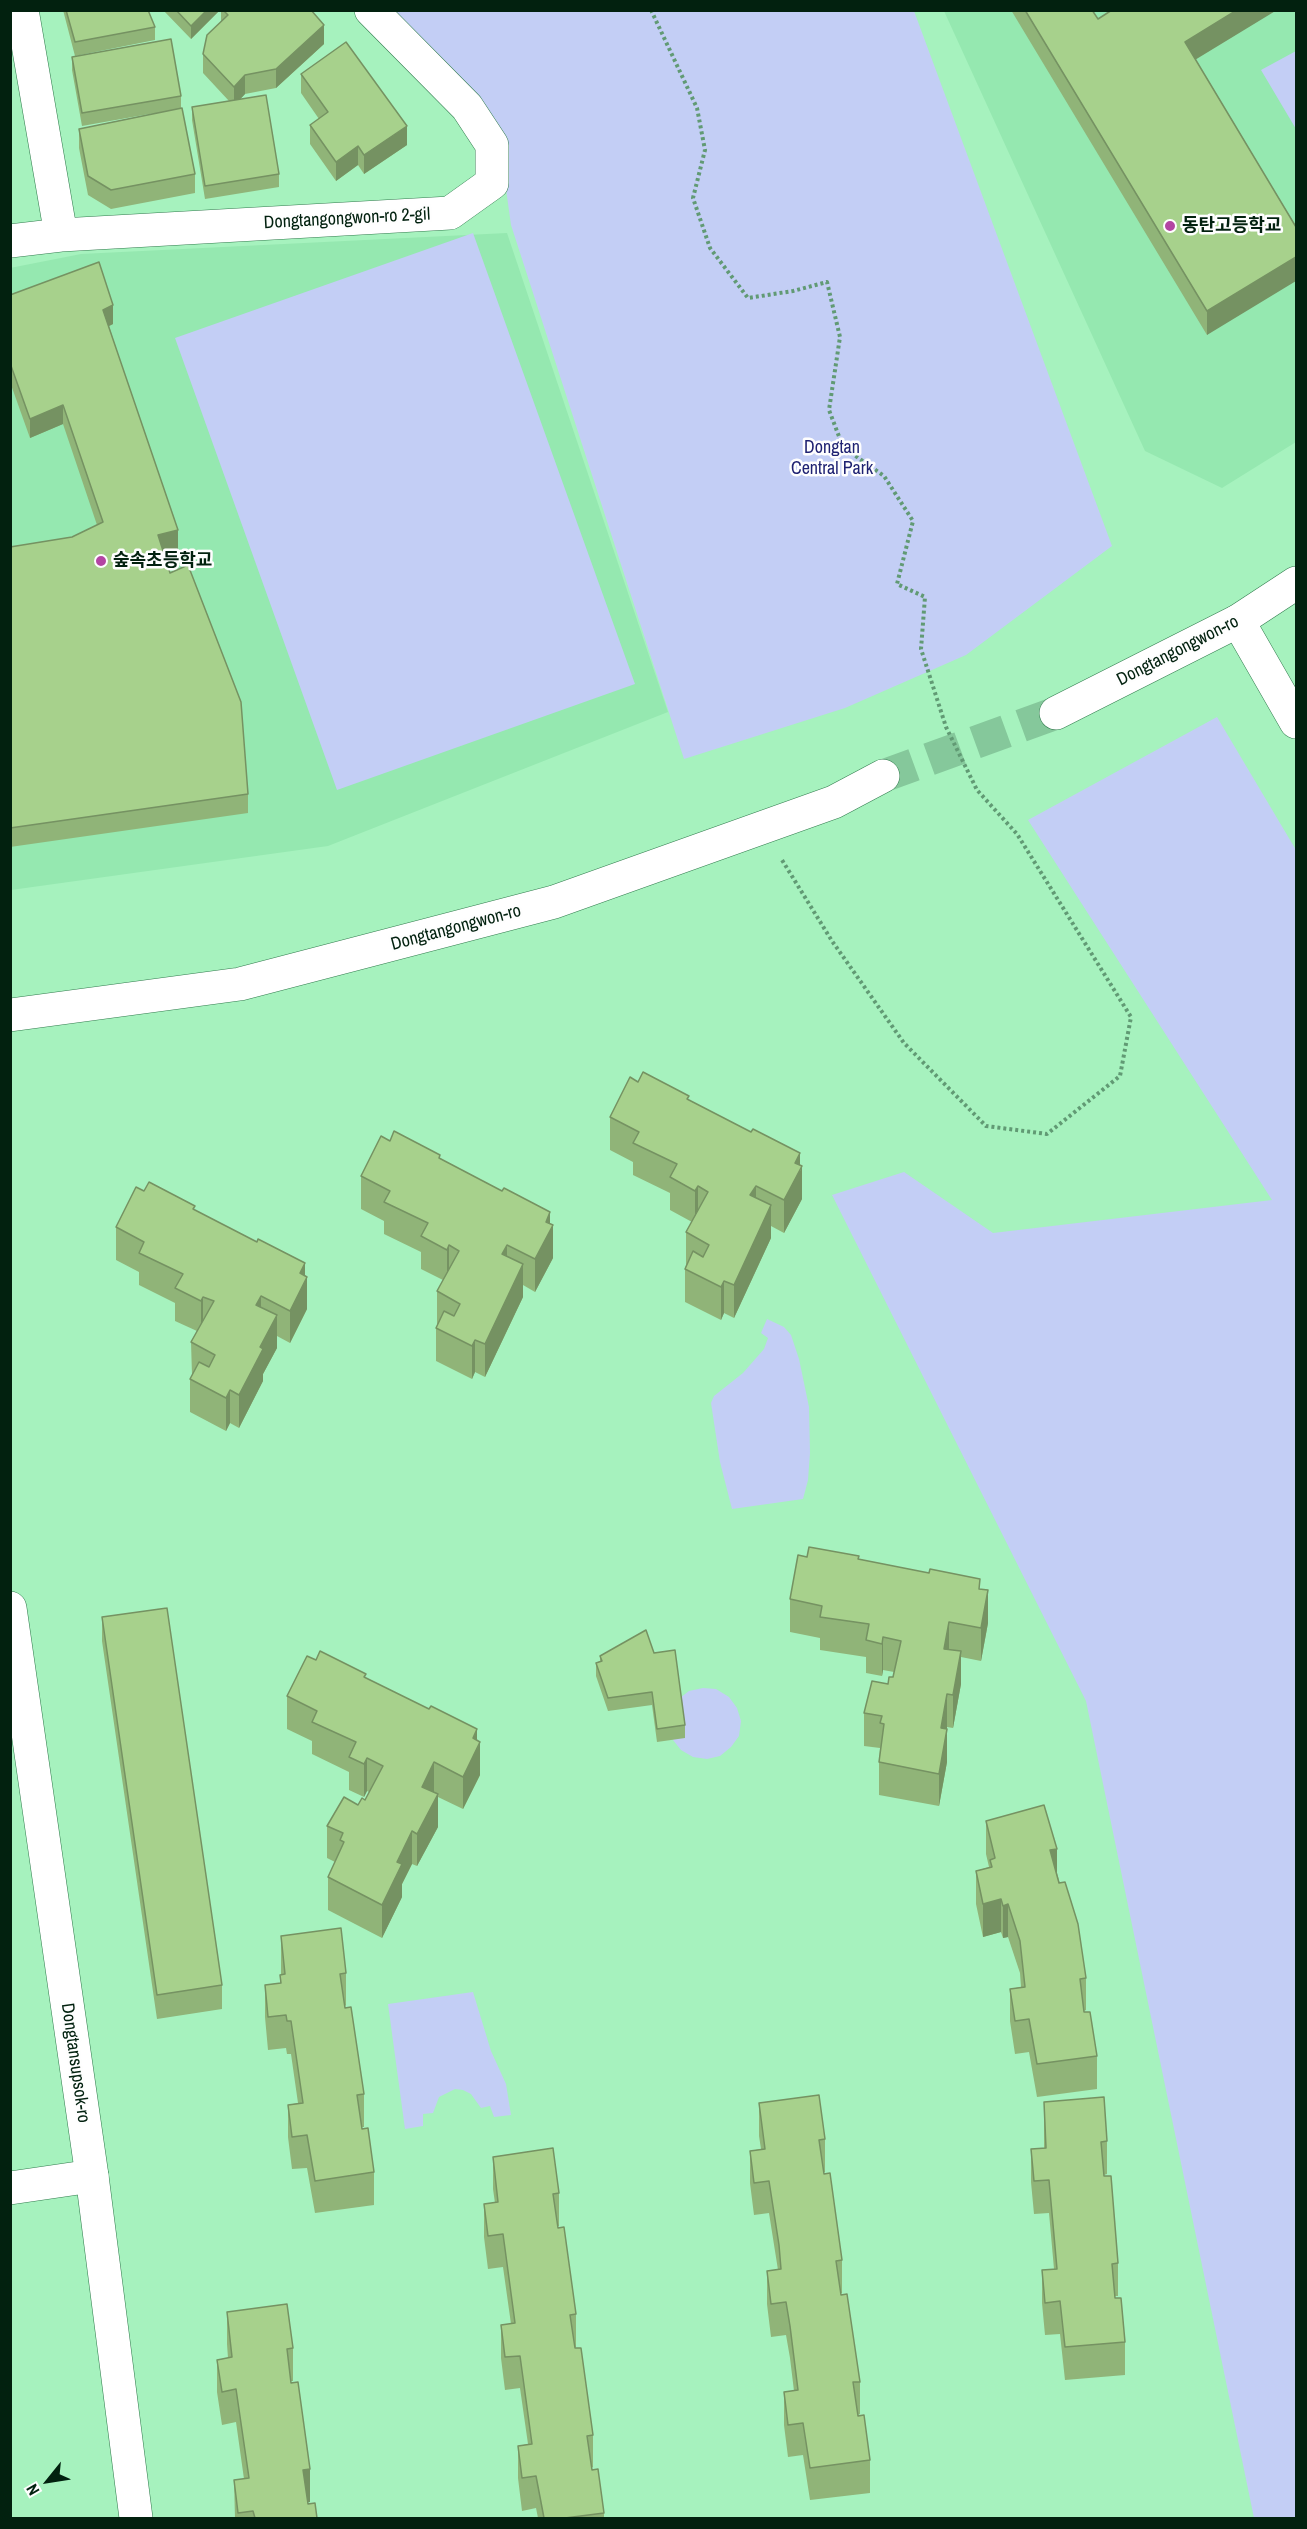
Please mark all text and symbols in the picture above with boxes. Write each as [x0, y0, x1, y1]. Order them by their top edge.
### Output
street label: Dongtangongwon-ro 2-gil [263, 204, 431, 234]
place label: 동탄고등학교 [1182, 215, 1281, 237]
marker: 동탄고등학교 [1163, 219, 1177, 233]
park label: Dongtan Central Park [791, 437, 873, 480]
place label: 숲속초등학교 [113, 550, 212, 572]
marker: 숲속초등학교 [94, 554, 108, 568]
street label: Dongtangongwon-ro [1114, 611, 1242, 691]
street label: Dongtangongwon-ro [389, 900, 523, 956]
street label: Dongtansupsok-ro [56, 2002, 94, 2124]
north arrow [18, 2451, 78, 2511]
text: N [21, 2480, 44, 2500]

